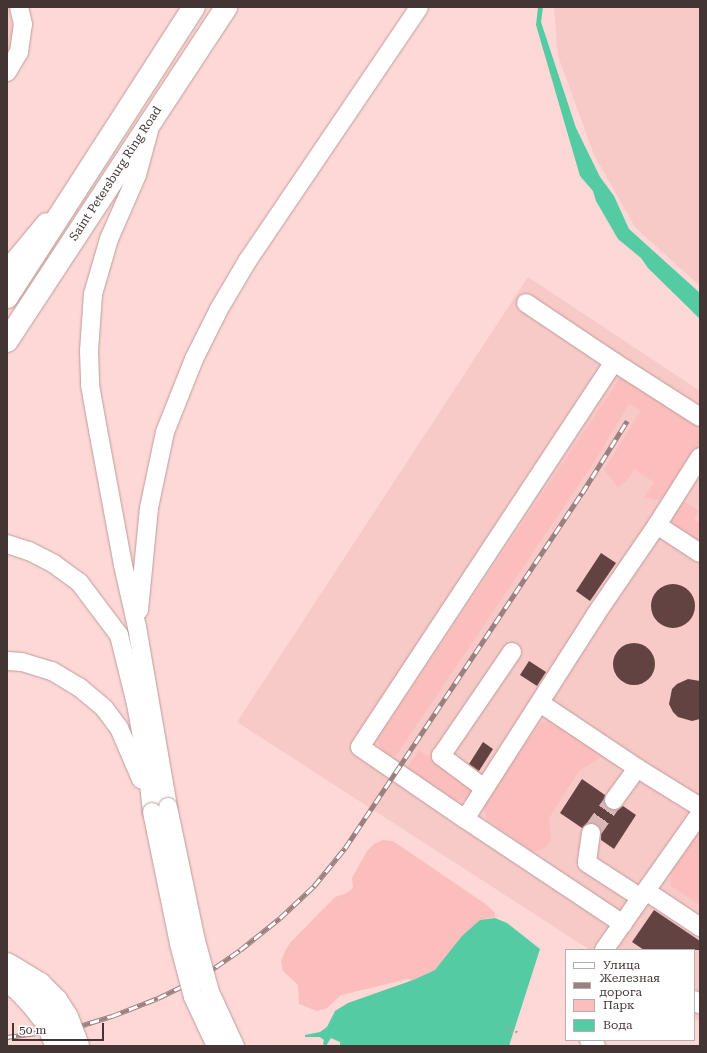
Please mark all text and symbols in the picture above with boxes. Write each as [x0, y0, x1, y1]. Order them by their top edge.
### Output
street label: Saint Petersburg Ring Road [67, 104, 165, 244]
legend [565, 949, 695, 1041]
text: Улица [603, 958, 640, 972]
text: Железная дорога [599, 971, 660, 999]
text: Парк [603, 998, 635, 1012]
scale bar [14, 1015, 106, 1041]
text: Вода [603, 1018, 632, 1032]
text: 50 m [19, 1023, 46, 1037]

